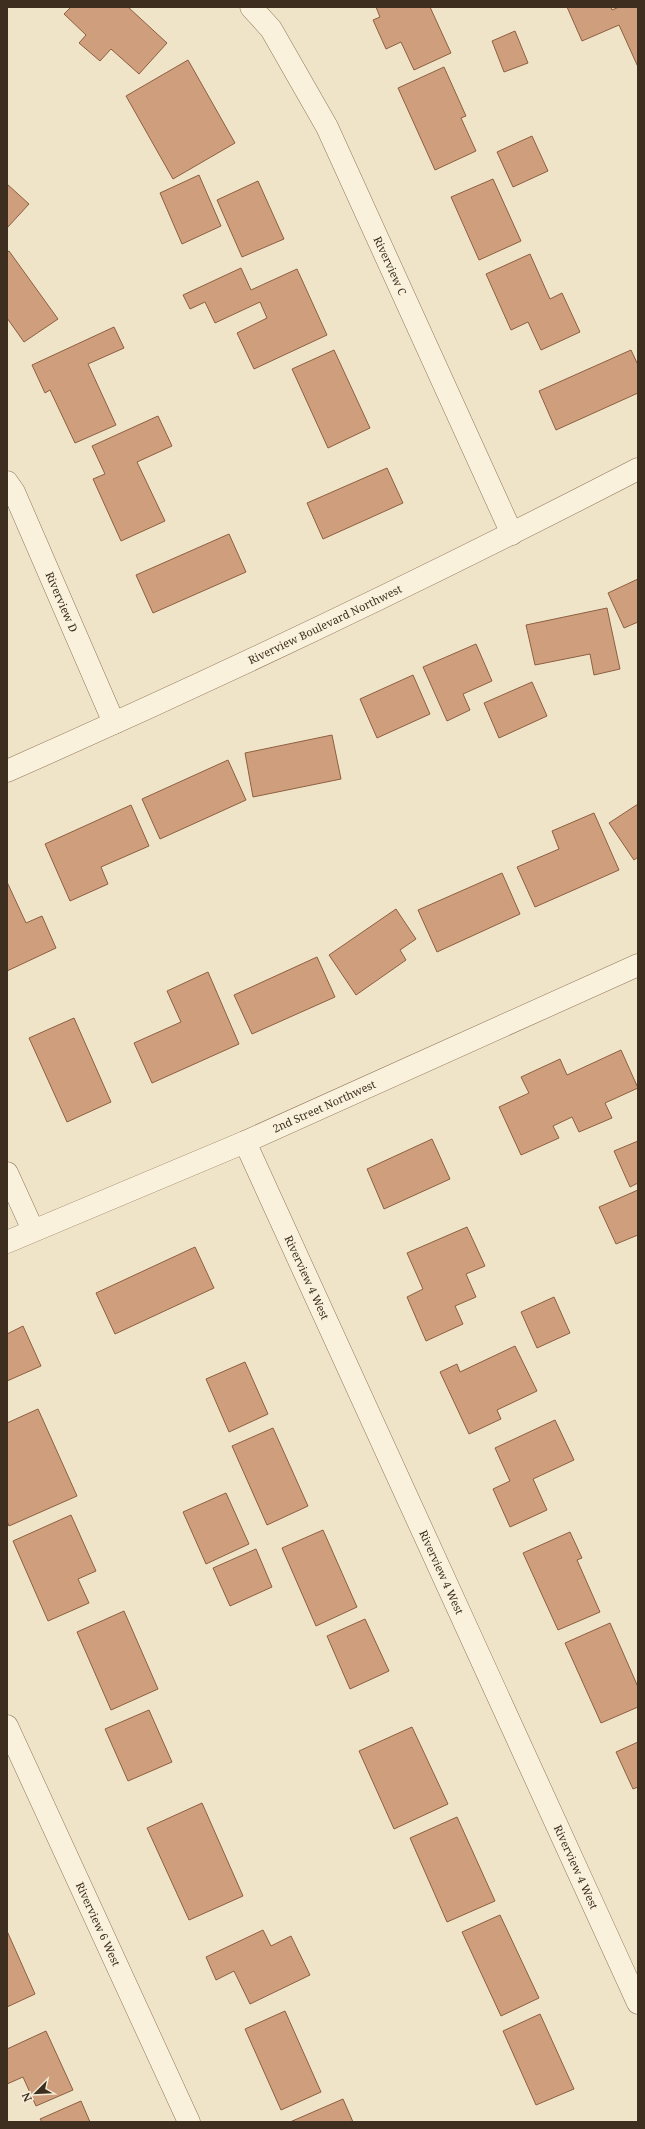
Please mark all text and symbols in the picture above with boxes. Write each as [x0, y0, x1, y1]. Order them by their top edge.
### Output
street label: Riverview C [371, 234, 411, 298]
street label: Riverview D [42, 569, 82, 634]
street label: Riverview Boulevard Northwest [245, 581, 404, 667]
street label: 2nd Street Northwest [270, 1076, 378, 1136]
street label: Riverview 4 West [282, 1233, 333, 1322]
street label: Riverview 4 West [416, 1528, 468, 1617]
street label: Riverview 4 West [551, 1822, 602, 1911]
street label: Riverview 6 West [73, 1879, 124, 1968]
north arrow [16, 2073, 56, 2113]
text: N [18, 2090, 35, 2104]

